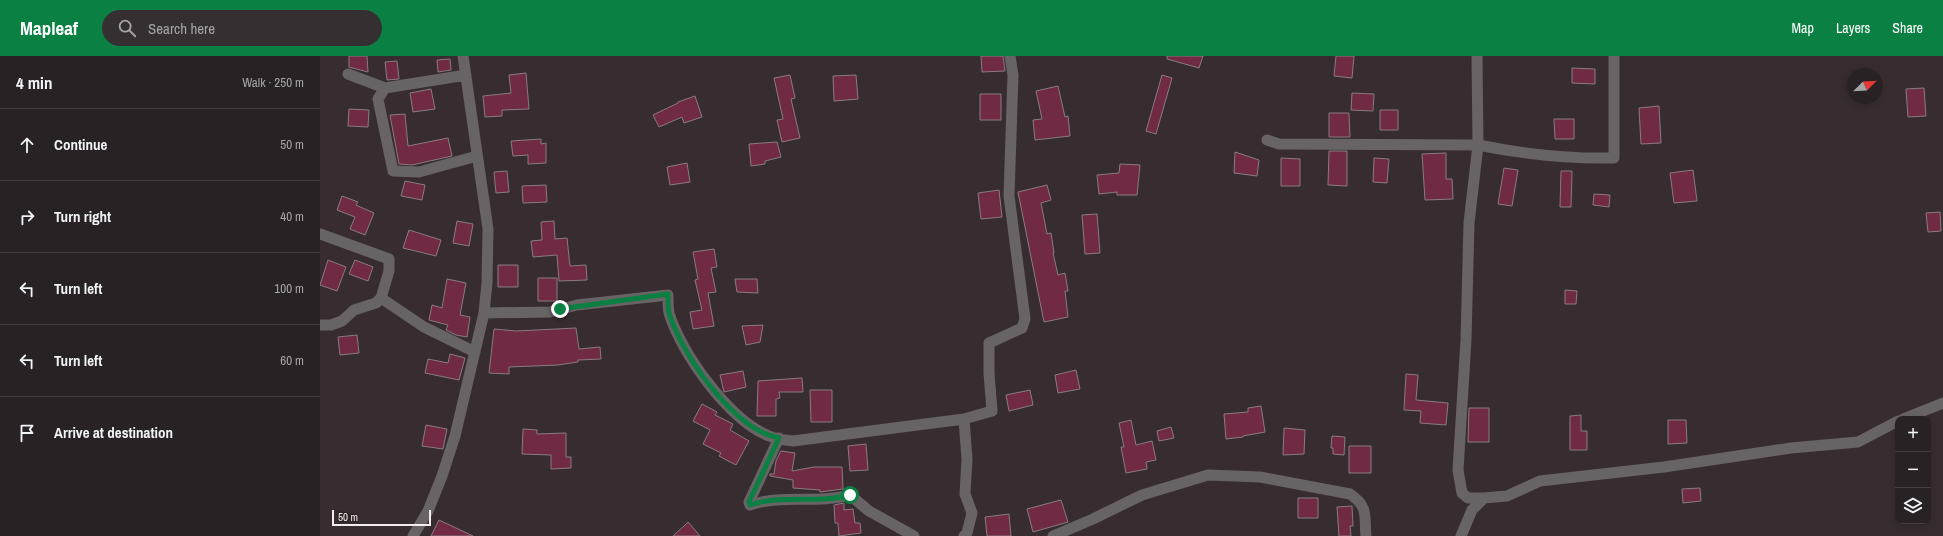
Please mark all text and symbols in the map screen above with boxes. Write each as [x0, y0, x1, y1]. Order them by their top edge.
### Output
search box [102, 10, 382, 46]
text: Mapleaf [20, 15, 78, 41]
icon: search [116, 17, 138, 39]
text: Search here [148, 18, 215, 39]
text: Map [1792, 19, 1814, 37]
text: Layers [1836, 19, 1870, 37]
text: Share [1892, 19, 1923, 37]
north arrow [1847, 68, 1883, 104]
text: 4 min [16, 71, 52, 94]
text: Walk · 250 m [242, 74, 304, 91]
icon: ahead [16, 134, 38, 156]
text: Continue [54, 134, 107, 155]
text: 50 m [280, 136, 304, 153]
icon: right [16, 206, 38, 228]
text: Turn right [54, 206, 111, 227]
text: 40 m [280, 208, 304, 225]
icon: left [16, 278, 38, 300]
text: Turn left [54, 278, 102, 299]
text: 100 m [274, 280, 304, 297]
route end [551, 300, 569, 318]
icon: left [16, 350, 38, 372]
text: Turn left [54, 350, 102, 371]
text: 60 m [280, 352, 304, 369]
map controls [1895, 416, 1931, 524]
button: + [1895, 416, 1931, 452]
icon: arrive [16, 422, 38, 444]
text: Arrive at destination [54, 422, 173, 443]
button: − [1895, 452, 1931, 488]
route start [841, 486, 859, 504]
button: layers [1895, 488, 1931, 524]
scale bar [332, 508, 431, 527]
text: 50 m [338, 510, 358, 524]

